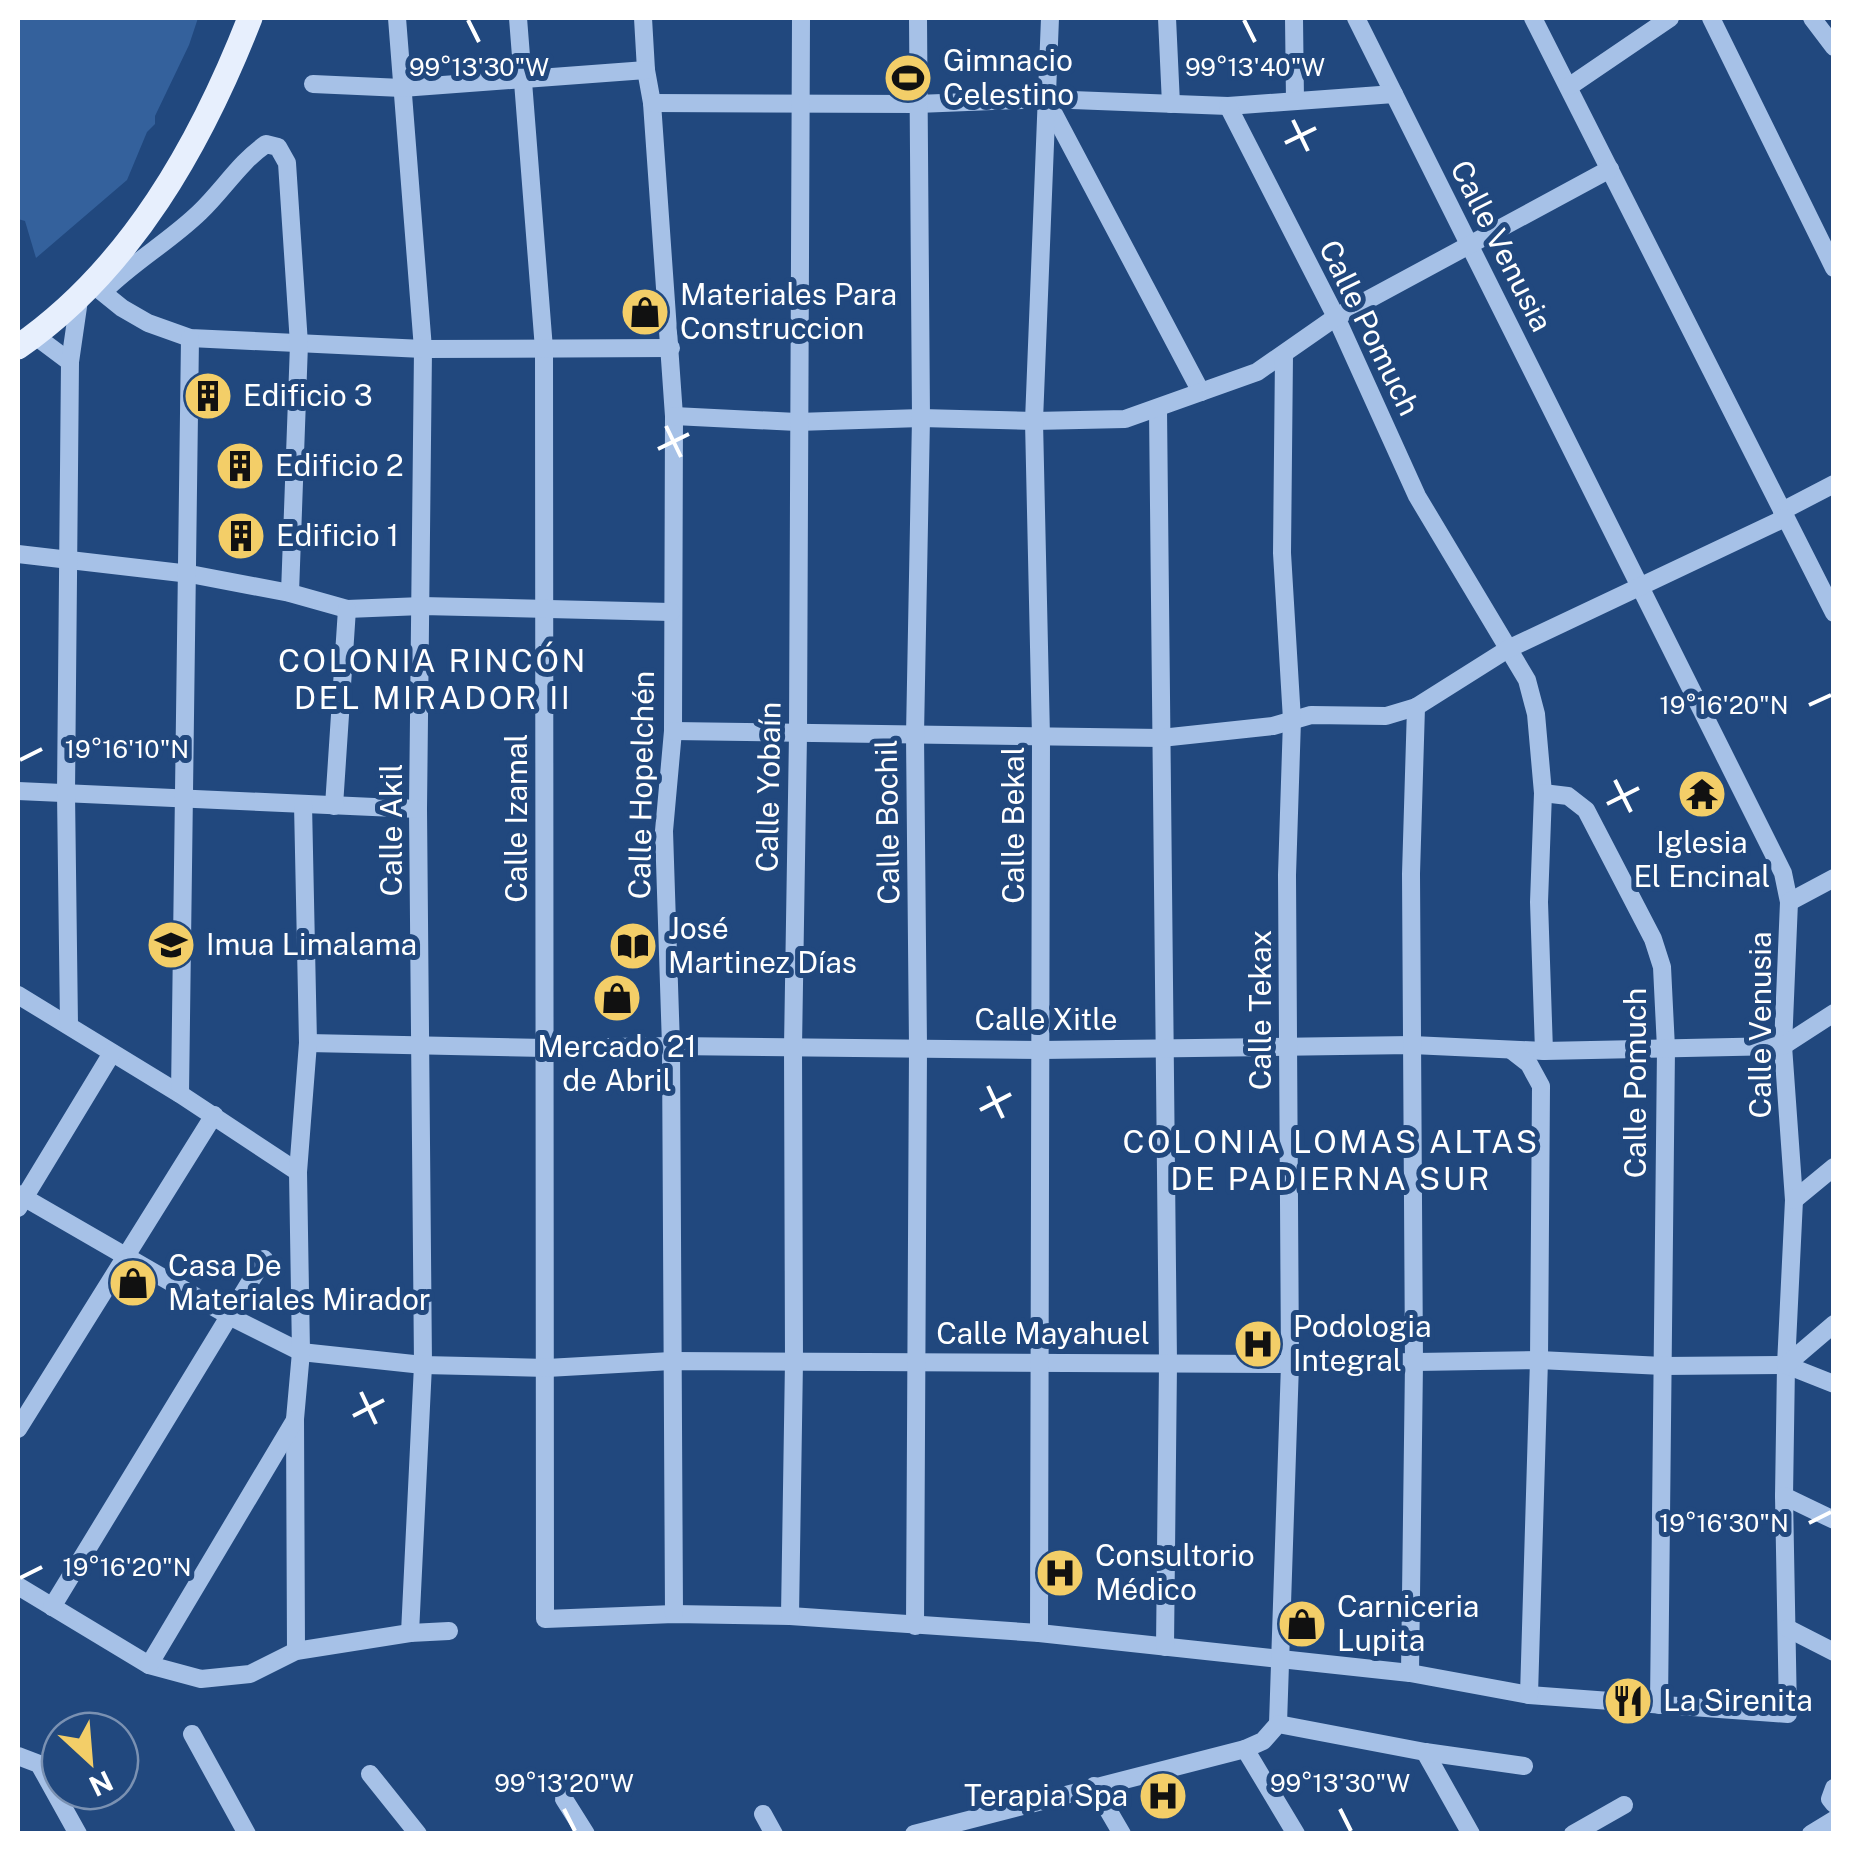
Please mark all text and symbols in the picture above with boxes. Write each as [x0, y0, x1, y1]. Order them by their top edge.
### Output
place label: Gimnacio Celestino [943, 42, 1074, 112]
text: 99°13'30"W [409, 52, 549, 82]
sports icon: Gimnacio Celestino [882, 52, 934, 104]
text: 99°13'40"W [1185, 52, 1325, 82]
street label: Calle Venusia [1443, 154, 1560, 337]
street label: Calle Pomuch [1312, 234, 1428, 421]
place label: Materiales Para Construccion [680, 276, 897, 346]
shop icon: Materiales Para Construccion [619, 286, 671, 338]
building icon: Edificio 3 [182, 370, 234, 422]
place label: Edificio 3 [243, 377, 373, 413]
building icon: Edificio 2 [214, 440, 266, 492]
place label: Edificio 2 [275, 447, 404, 483]
building icon: Edificio 1 [215, 510, 267, 562]
place label: Edificio 1 [276, 517, 399, 553]
district label: COLONIA RINCÓN DEL MIRADOR II [278, 641, 588, 716]
street label: Calle Hopelchén [621, 670, 661, 900]
text: 19°16'20"N [1660, 690, 1789, 720]
street label: Calle Yobaín [749, 701, 787, 873]
street label: Calle Izamal [498, 733, 534, 903]
text: 19°16'10"N [65, 734, 189, 764]
street label: Calle Bochil [868, 739, 906, 905]
street label: Calle Bekal [995, 746, 1031, 904]
street label: Calle Akil [373, 764, 409, 896]
temple icon: Iglesia El Encinal [1676, 768, 1728, 820]
place label: Iglesia El Encinal [1634, 824, 1770, 894]
place label: José Martinez Días [668, 910, 857, 980]
school or university icon: Imua Limalama [145, 919, 197, 971]
library icon: José Martinez Días [607, 920, 659, 972]
place label: Imua Limalama [206, 926, 417, 962]
street label: Calle Tekax [1242, 930, 1278, 1090]
street label: Calle Venusia [1742, 931, 1778, 1119]
shop icon: Mercado 21 de Abril [591, 972, 643, 1024]
street label: Calle Pomuch [1617, 988, 1653, 1178]
street label: Calle Xitle [974, 1001, 1118, 1037]
place label: Mercado 21 de Abril [537, 1028, 697, 1098]
district label: COLONIA LOMAS ALTAS DE PADIERNA SUR [1122, 1123, 1540, 1197]
place label: Casa De Materiales Mirador [168, 1247, 431, 1317]
shop icon: Casa De Materiales Mirador [107, 1257, 159, 1309]
place label: Podologia Integral [1293, 1308, 1432, 1378]
street label: Calle Mayahuel [936, 1315, 1150, 1351]
hospital icon: Podologia Integral [1232, 1318, 1284, 1370]
text: 19°16'30"N [1659, 1508, 1789, 1538]
place label: Consultorio Médico [1095, 1537, 1255, 1607]
hospital icon: Consultorio Médico [1034, 1547, 1086, 1599]
text: 19°16'20"N [63, 1552, 192, 1582]
place label: Carniceria Lupita [1337, 1588, 1479, 1658]
shop icon: Carniceria Lupita [1276, 1598, 1328, 1650]
restaurant icon: La Sirenita [1602, 1675, 1654, 1727]
place label: La Sirenita [1663, 1682, 1813, 1718]
north arrow [40, 1711, 140, 1811]
text: N [84, 1764, 118, 1804]
text: 99°13'20"W [494, 1768, 634, 1798]
text: 99°13'30"W [1270, 1768, 1410, 1798]
hospital icon: Terapia Spa [1137, 1770, 1189, 1822]
place label: Terapia Spa [964, 1777, 1128, 1813]

